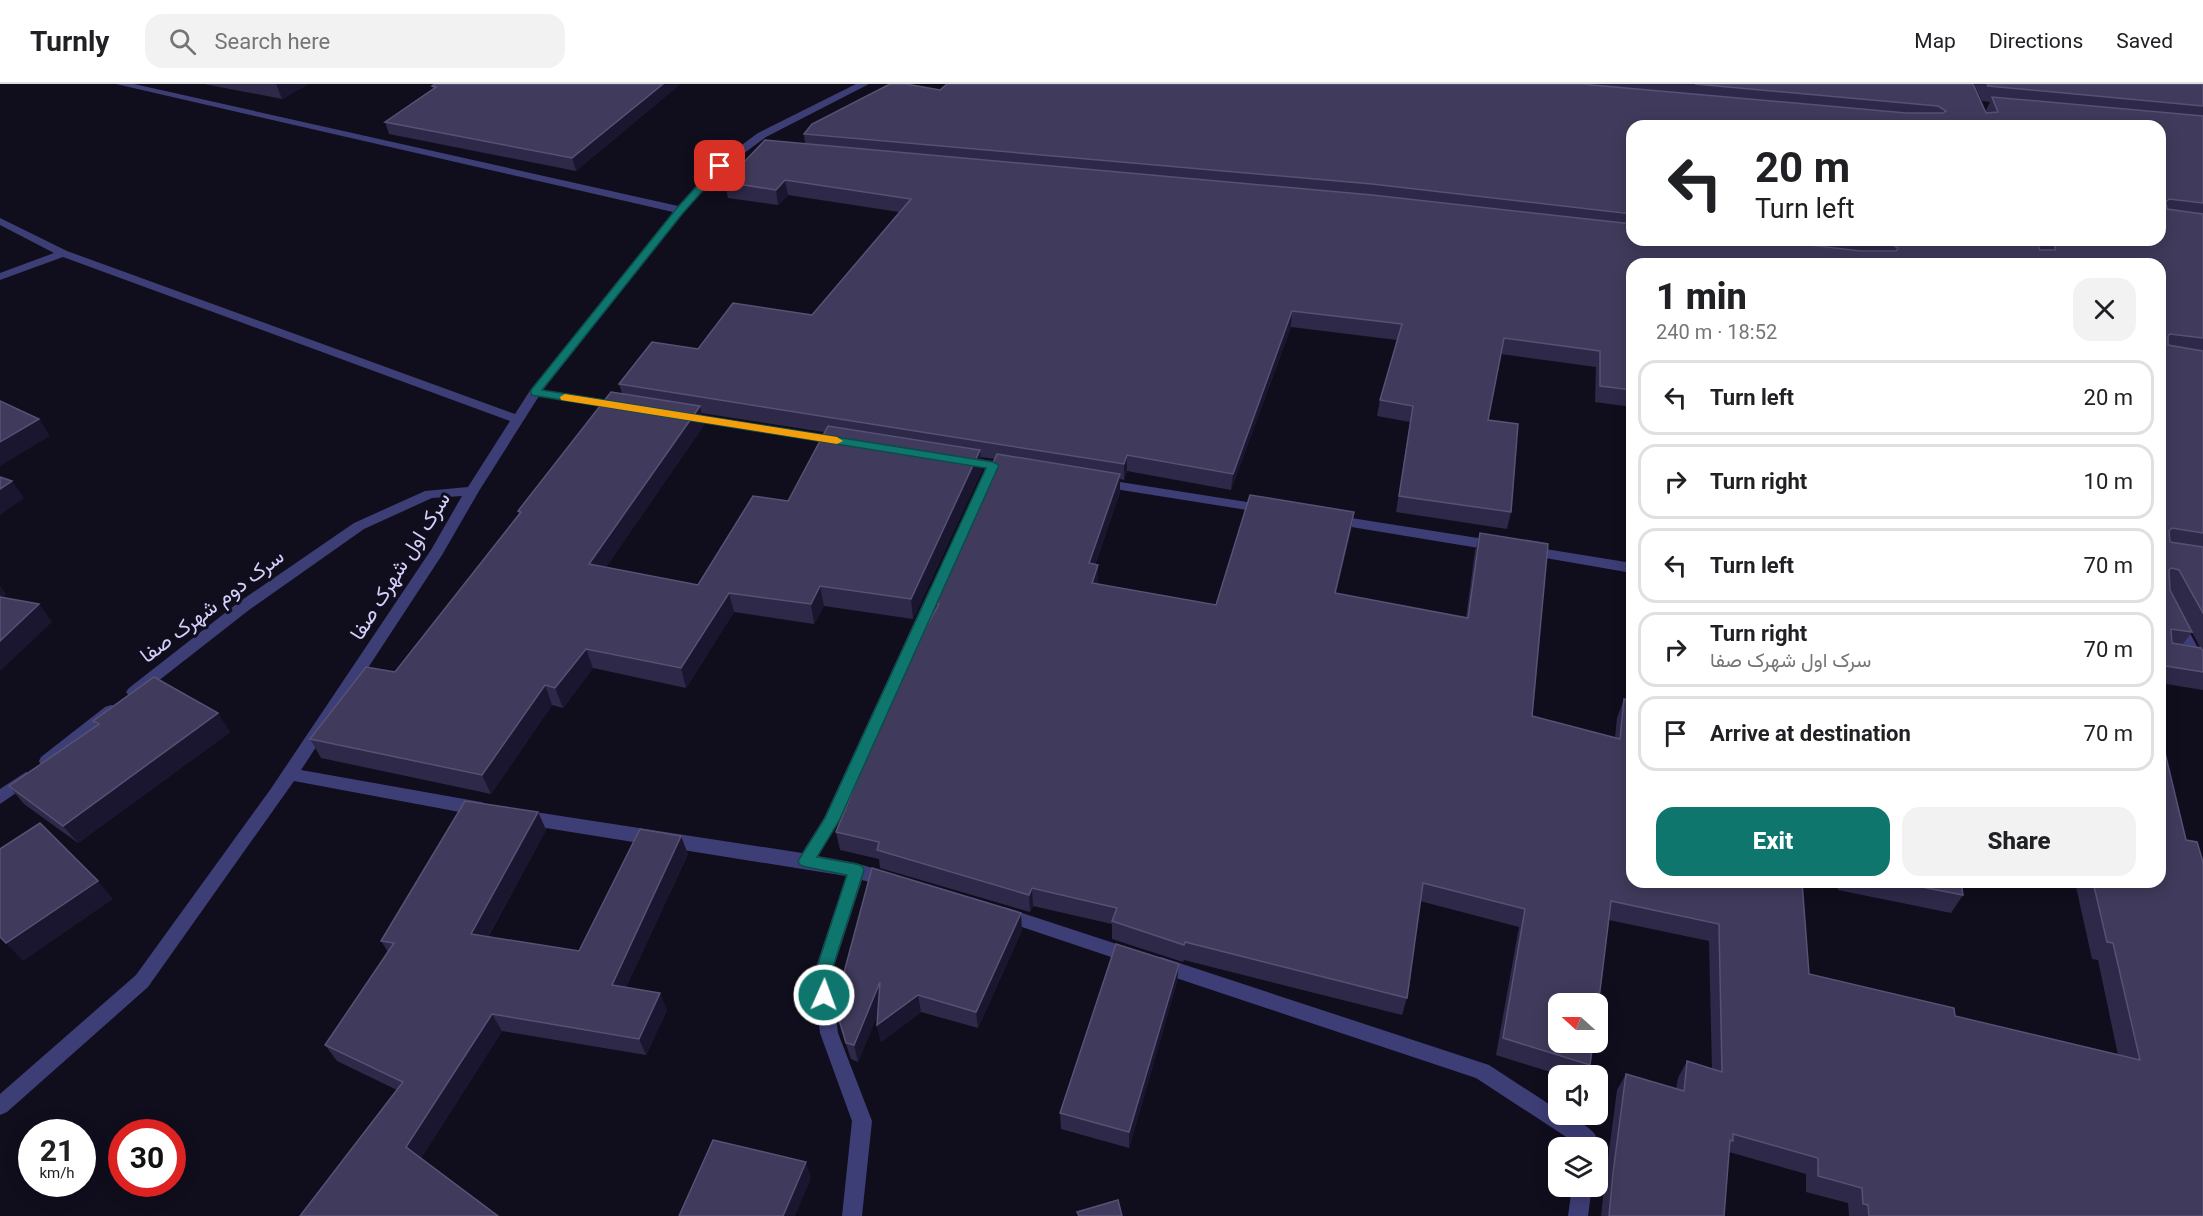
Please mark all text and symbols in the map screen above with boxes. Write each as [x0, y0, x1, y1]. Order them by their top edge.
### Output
search box [145, 14, 565, 68]
text: Turnly [30, 25, 109, 58]
icon: search [166, 25, 199, 58]
text: Search here [214, 29, 330, 54]
text: Map [1914, 29, 1956, 53]
text: Directions [1989, 29, 2083, 53]
text: Saved [2116, 29, 2173, 53]
pin [694, 140, 745, 191]
text: 20 m [1755, 143, 1850, 192]
icon: left [1656, 144, 1734, 222]
icon: arrive [703, 149, 736, 182]
text: Turn left [1755, 193, 1855, 225]
text: 1 min [1656, 276, 1747, 318]
button: close [2073, 278, 2136, 341]
text: 240 m · 18:52 [1656, 320, 1777, 344]
icon: left [1659, 381, 1692, 414]
text: Turn left [1710, 385, 1794, 410]
text: 20 m [2084, 385, 2133, 410]
icon: right [1659, 465, 1692, 498]
text: Turn right [1710, 469, 1807, 494]
text: 10 m [2084, 469, 2133, 494]
street label: سرک اول شهرک صفا [345, 488, 456, 645]
street label: سرک دوم شهرک صفا [135, 544, 290, 669]
icon: left [1659, 549, 1692, 582]
text: Turn left [1710, 553, 1794, 578]
text: 70 m [2084, 553, 2133, 578]
text: Turn right [1710, 621, 1807, 646]
icon: right [1659, 633, 1692, 666]
text: 70 m [2084, 637, 2133, 662]
text: سرک اول شهرک صفا [1710, 648, 1871, 672]
icon: arrive [1659, 717, 1692, 750]
text: Arrive at destination [1710, 721, 1911, 746]
text: 70 m [2084, 721, 2133, 746]
button: Exit [1656, 807, 1890, 876]
button: Share [1902, 807, 2136, 876]
position arrow [792, 963, 856, 1027]
north arrow [1548, 993, 1608, 1053]
map controls [1548, 993, 1608, 1197]
button: sound [1548, 1065, 1608, 1125]
speed limit sign: 30 [108, 1119, 186, 1197]
text: 21 [40, 1133, 74, 1168]
button: layers [1548, 1137, 1608, 1197]
text: km/h [39, 1164, 75, 1182]

